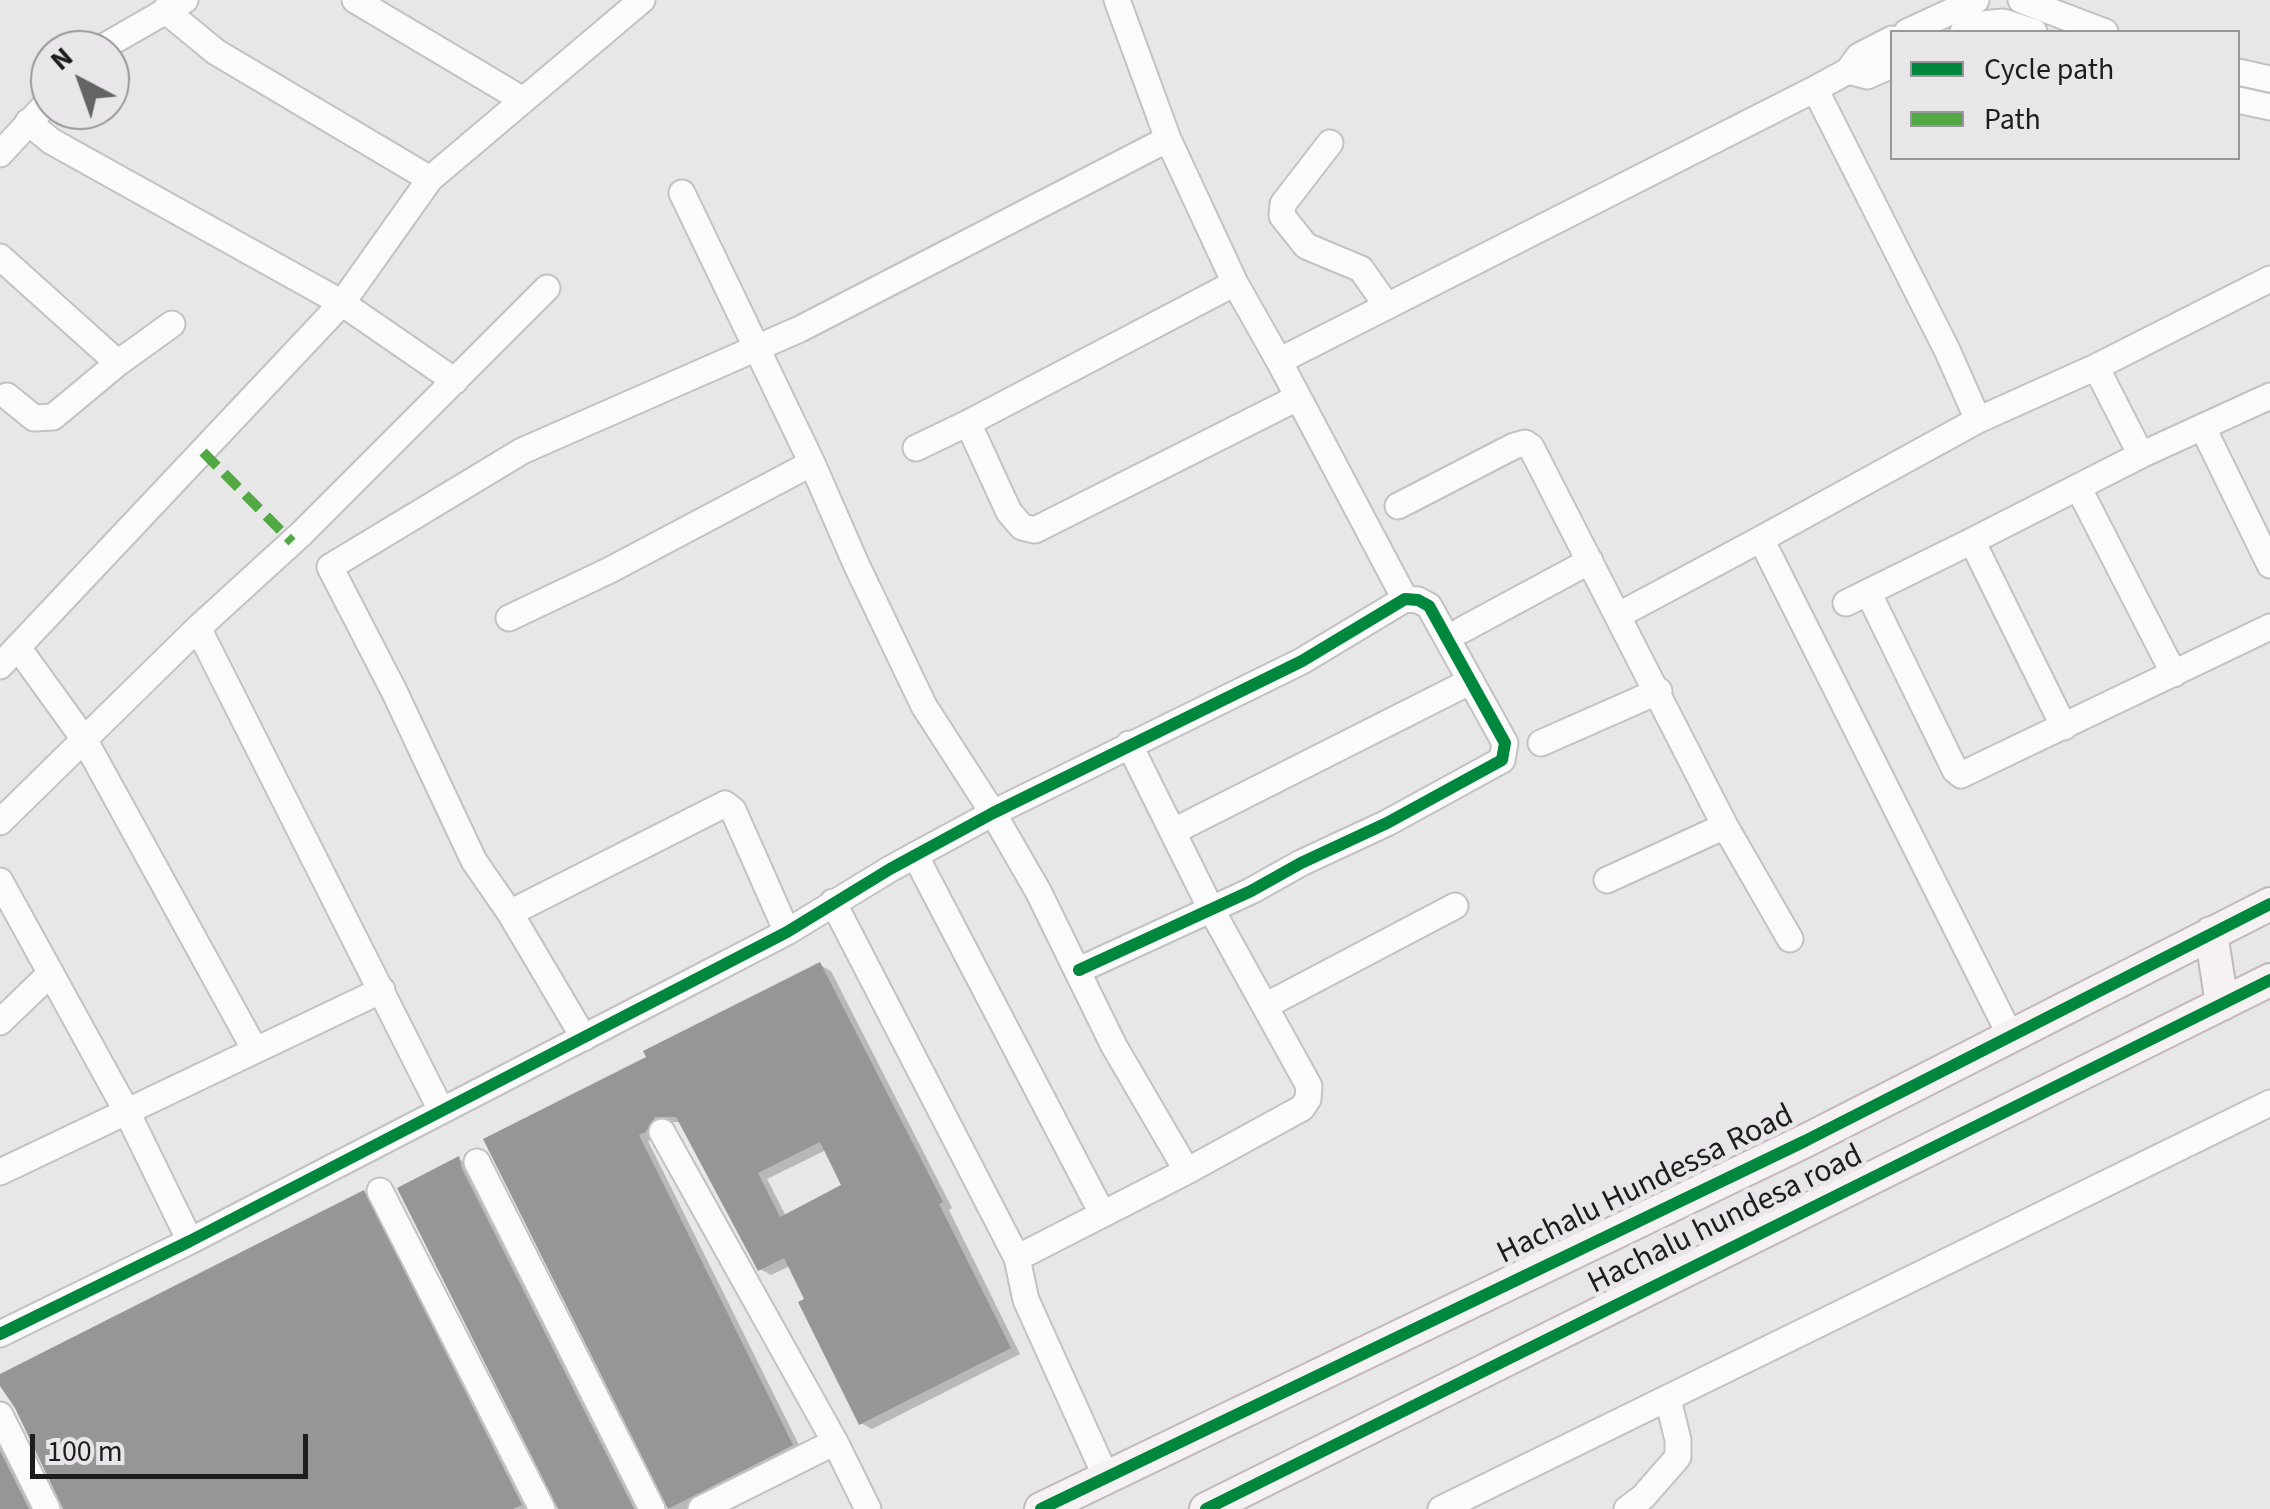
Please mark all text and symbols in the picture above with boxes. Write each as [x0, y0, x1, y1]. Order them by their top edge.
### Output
north arrow [30, 30, 130, 130]
legend [1890, 30, 2240, 160]
text: N [41, 38, 82, 80]
text: Cycle path [1984, 48, 2114, 91]
text: Path [1984, 98, 2041, 141]
street label: Hachalu Hundessa Road [1492, 1098, 1800, 1274]
street label: Hachalu hundesa road [1583, 1138, 1869, 1304]
scale bar [35, 1414, 312, 1476]
text: 100 m [47, 1430, 123, 1473]

